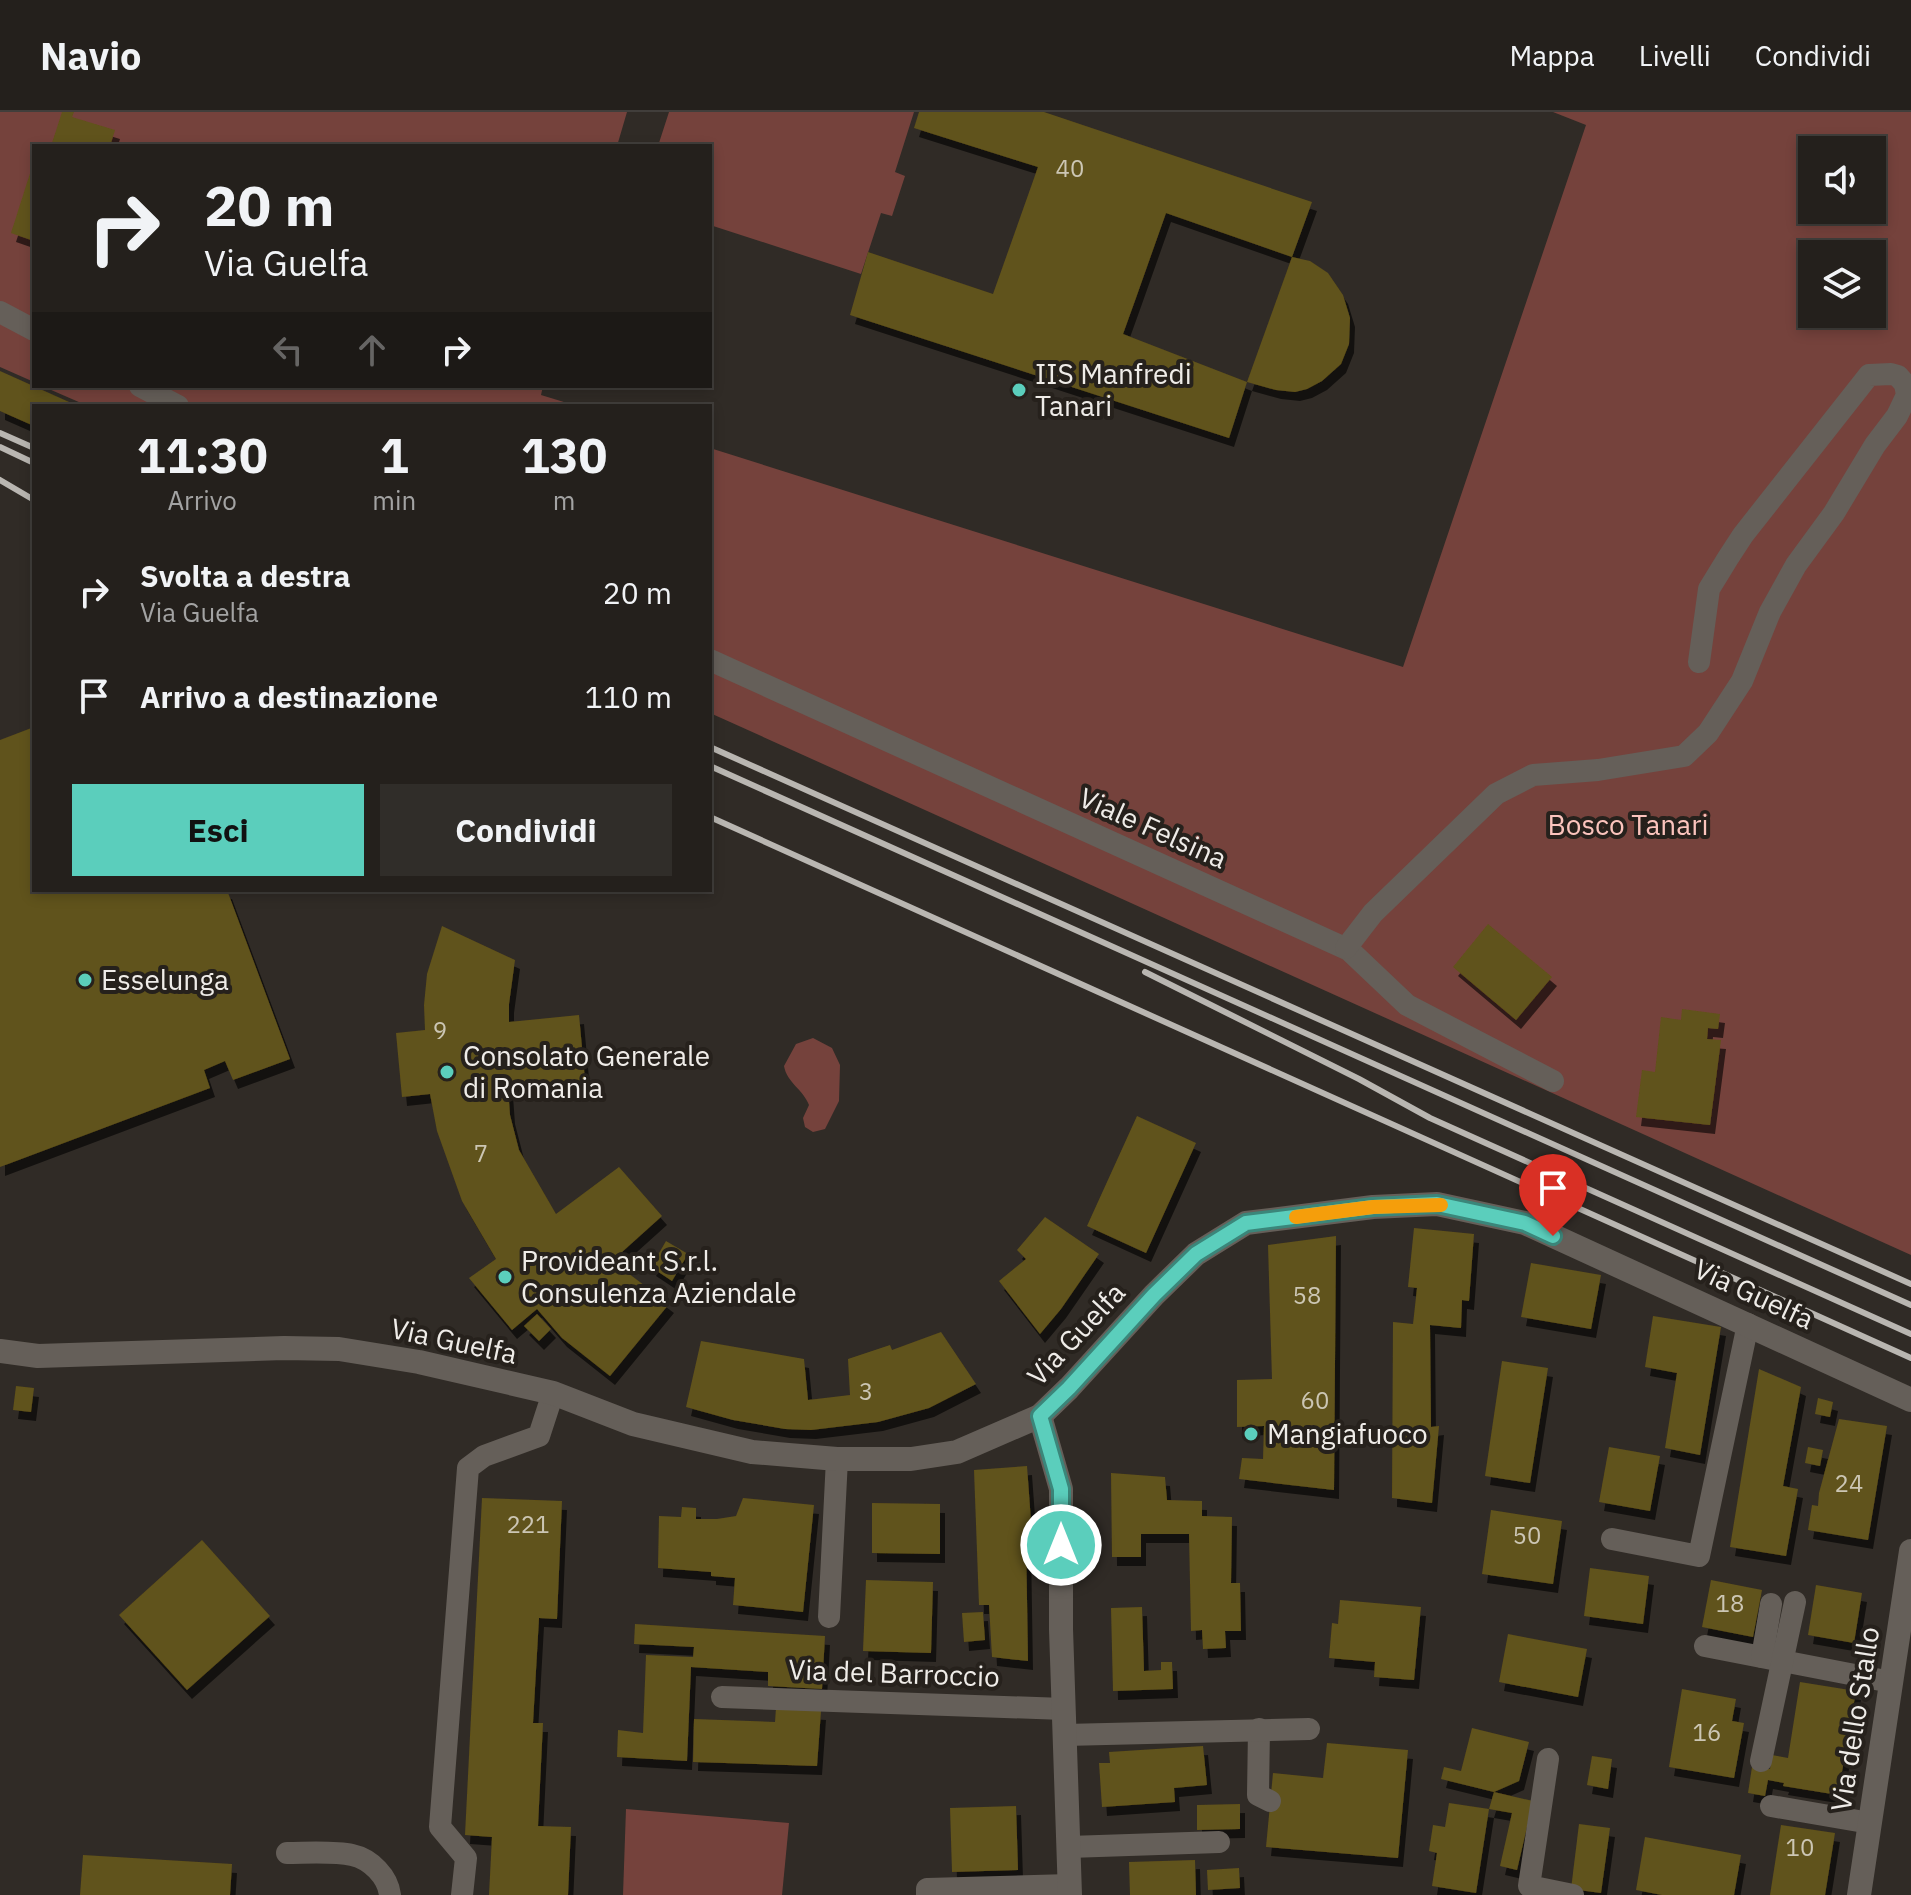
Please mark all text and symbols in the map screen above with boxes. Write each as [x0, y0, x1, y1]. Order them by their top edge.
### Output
text: Navio [40, 31, 142, 80]
text: Mappa [1510, 37, 1595, 74]
text: Livelli [1639, 37, 1711, 74]
text: Condividi [1755, 37, 1871, 74]
map controls [1798, 136, 1886, 328]
button: sound [1798, 136, 1886, 224]
house number: 40 [1056, 152, 1084, 184]
text: 20 m [204, 169, 334, 241]
icon: right [72, 176, 176, 280]
text: Via Guelfa [204, 239, 369, 286]
button: layers [1798, 240, 1886, 328]
icon: left [266, 328, 310, 372]
icon: ahead [350, 328, 394, 372]
icon: right [434, 328, 478, 372]
place label: IIS Manfredi Tanari [1035, 355, 1192, 424]
marker: IIS Manfredi Tanari [1010, 381, 1028, 399]
text: 11:30 [137, 424, 268, 486]
text: 1 [380, 424, 409, 486]
text: 130 [521, 424, 607, 486]
text: Arrivo [167, 483, 237, 517]
text: min [372, 483, 416, 517]
text: m [553, 483, 575, 517]
text: Svolta a destra [140, 556, 351, 595]
icon: right [72, 570, 116, 614]
text: 20 m [603, 573, 672, 612]
text: Via Guelfa [140, 595, 259, 629]
icon: arrive [72, 674, 116, 718]
text: Arrivo a destinazione [140, 677, 438, 716]
text: 110 m [585, 677, 672, 716]
street label: Viale Felsina [1073, 779, 1233, 877]
button: Esci [72, 784, 364, 876]
button: Condividi [380, 784, 672, 876]
park label: Bosco Tanari [1548, 806, 1708, 843]
place label: Esselunga [101, 961, 229, 998]
marker: Esselunga [76, 971, 94, 989]
house number: 9 [433, 1014, 447, 1046]
place label: Consolato Generale di Romania [463, 1037, 710, 1106]
marker: Consolato Generale di Romania [438, 1063, 456, 1081]
house number: 7 [474, 1137, 488, 1169]
pin [1519, 1154, 1587, 1236]
icon: arrive [1531, 1166, 1575, 1210]
place label: Provideant S.r.l. Consulenza Aziendale [521, 1242, 797, 1311]
street label: Via Guelfa [1688, 1250, 1820, 1337]
marker: Provideant S.r.l. Consulenza Aziendale [496, 1268, 514, 1286]
street label: Via Guelfa [1018, 1274, 1133, 1393]
house number: 58 [1293, 1279, 1321, 1311]
street label: Via Guelfa [388, 1309, 521, 1372]
house number: 3 [859, 1375, 873, 1407]
house number: 60 [1301, 1384, 1329, 1416]
place label: Mangiafuoco [1267, 1415, 1428, 1452]
marker: Mangiafuoco [1242, 1425, 1260, 1443]
house number: 24 [1835, 1467, 1863, 1499]
position arrow [1019, 1503, 1103, 1587]
house number: 221 [506, 1508, 550, 1540]
house number: 50 [1513, 1519, 1541, 1551]
house number: 18 [1716, 1587, 1744, 1619]
street label: Via dello Stallo [1822, 1624, 1887, 1814]
street label: Via del Barroccio [788, 1650, 1000, 1695]
house number: 16 [1693, 1716, 1721, 1748]
house number: 10 [1786, 1831, 1814, 1863]

